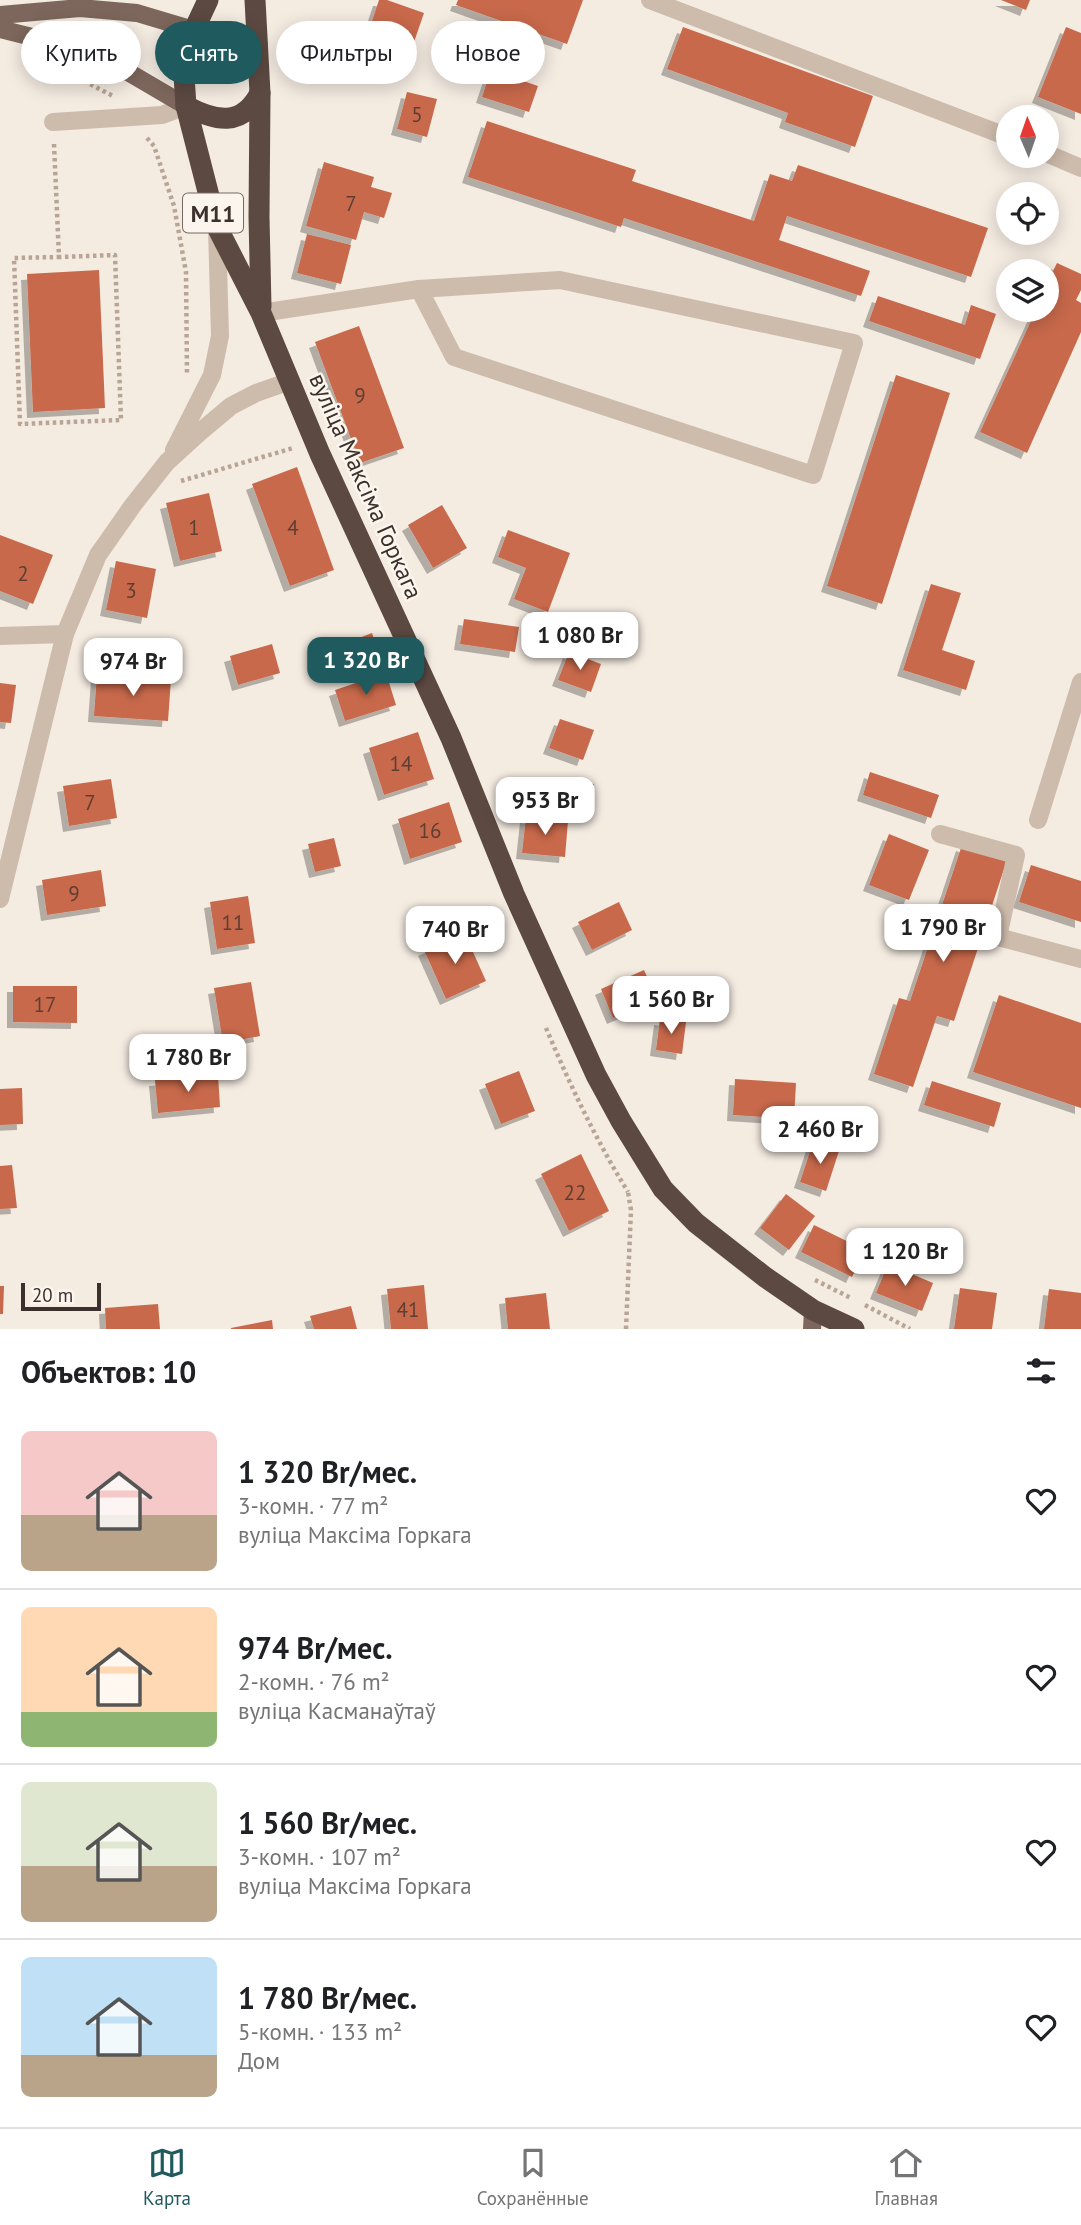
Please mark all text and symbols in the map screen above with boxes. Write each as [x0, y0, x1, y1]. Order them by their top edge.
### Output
chip: Купить [21, 21, 141, 84]
chip: Снять [155, 21, 262, 84]
chip: Фильтры [276, 21, 417, 84]
chip: Новое [431, 21, 545, 84]
house number: 5 [411, 101, 423, 128]
north arrow [996, 105, 1059, 168]
map controls [996, 105, 1059, 322]
button: locate [996, 182, 1059, 245]
house number: 7 [345, 190, 357, 217]
road number: М11 [183, 194, 243, 232]
button: layers [996, 259, 1059, 322]
street label: вуліца Максіма Горкага [302, 368, 430, 604]
house number: 9 [354, 382, 366, 409]
house number: 1 [188, 514, 200, 541]
house number: 4 [287, 514, 299, 541]
house number: 2 [17, 560, 29, 587]
house number: 3 [125, 577, 137, 604]
pin: 1 080 Br [508, 612, 652, 672]
text: 1 080 Br [537, 620, 623, 649]
pin: 974 Br [76, 638, 190, 698]
pin: 1 320 Br [294, 638, 438, 697]
text: 1 320 Br [323, 645, 409, 674]
text: 974 Br [100, 646, 166, 675]
house number: 14 [390, 750, 412, 777]
pin: 953 Br [488, 778, 602, 837]
text: 953 Br [512, 785, 578, 814]
house number: 7 [84, 789, 96, 816]
house number: 16 [419, 817, 441, 844]
house number: 9 [68, 880, 80, 907]
pin: 1 790 Br [871, 904, 1015, 964]
pin: 740 Br [398, 906, 512, 966]
house number: 11 [222, 909, 244, 936]
text: 1 790 Br [900, 912, 986, 941]
text: 740 Br [422, 914, 488, 943]
pin: 1 560 Br [599, 976, 743, 1036]
text: 1 560 Br [628, 984, 714, 1013]
house number: 17 [34, 991, 56, 1018]
pin: 1 780 Br [116, 1034, 260, 1094]
text: 1 780 Br [145, 1042, 231, 1071]
pin: 2 460 Br [748, 1106, 892, 1166]
text: 2 460 Br [777, 1114, 863, 1143]
house number: 22 [564, 1179, 586, 1206]
pin: 1 120 Br [833, 1228, 977, 1288]
text: 1 120 Br [862, 1236, 948, 1265]
scale bar [21, 1280, 102, 1312]
text: 20 m [32, 1283, 73, 1307]
house number: 41 [397, 1296, 419, 1323]
text: Объектов: 10 [21, 1352, 196, 1391]
icon: filters [1022, 1352, 1060, 1390]
text: 1 320 Br/мес. [238, 1452, 417, 1491]
icon: home [77, 1459, 161, 1543]
icon: heart [1022, 1482, 1060, 1520]
text: 3-комн. · 77 m² [238, 1491, 388, 1520]
text: вуліца Максіма Горкага [238, 1520, 472, 1549]
text: 974 Br/мес. [238, 1628, 393, 1667]
icon: home [77, 1635, 161, 1719]
icon: heart [1022, 1658, 1060, 1696]
text: 2-комн. · 76 m² [238, 1667, 390, 1696]
text: вуліца Касманаўтаў [238, 1696, 436, 1725]
text: 1 560 Br/мес. [238, 1803, 417, 1842]
icon: home [77, 1810, 161, 1894]
icon: heart [1022, 1833, 1060, 1871]
text: 3-комн. · 107 m² [238, 1842, 401, 1871]
text: вуліца Максіма Горкага [238, 1871, 472, 1900]
text: 1 780 Br/мес. [238, 1978, 417, 2017]
icon: home [77, 1985, 161, 2069]
icon: heart [1022, 2008, 1060, 2046]
text: 5-комн. · 133 m² [238, 2017, 402, 2046]
text: Дом [238, 2046, 280, 2075]
tab: Карта [143, 2144, 191, 2210]
tab: Сохранённые [477, 2144, 589, 2210]
tab: Главная [874, 2144, 938, 2210]

